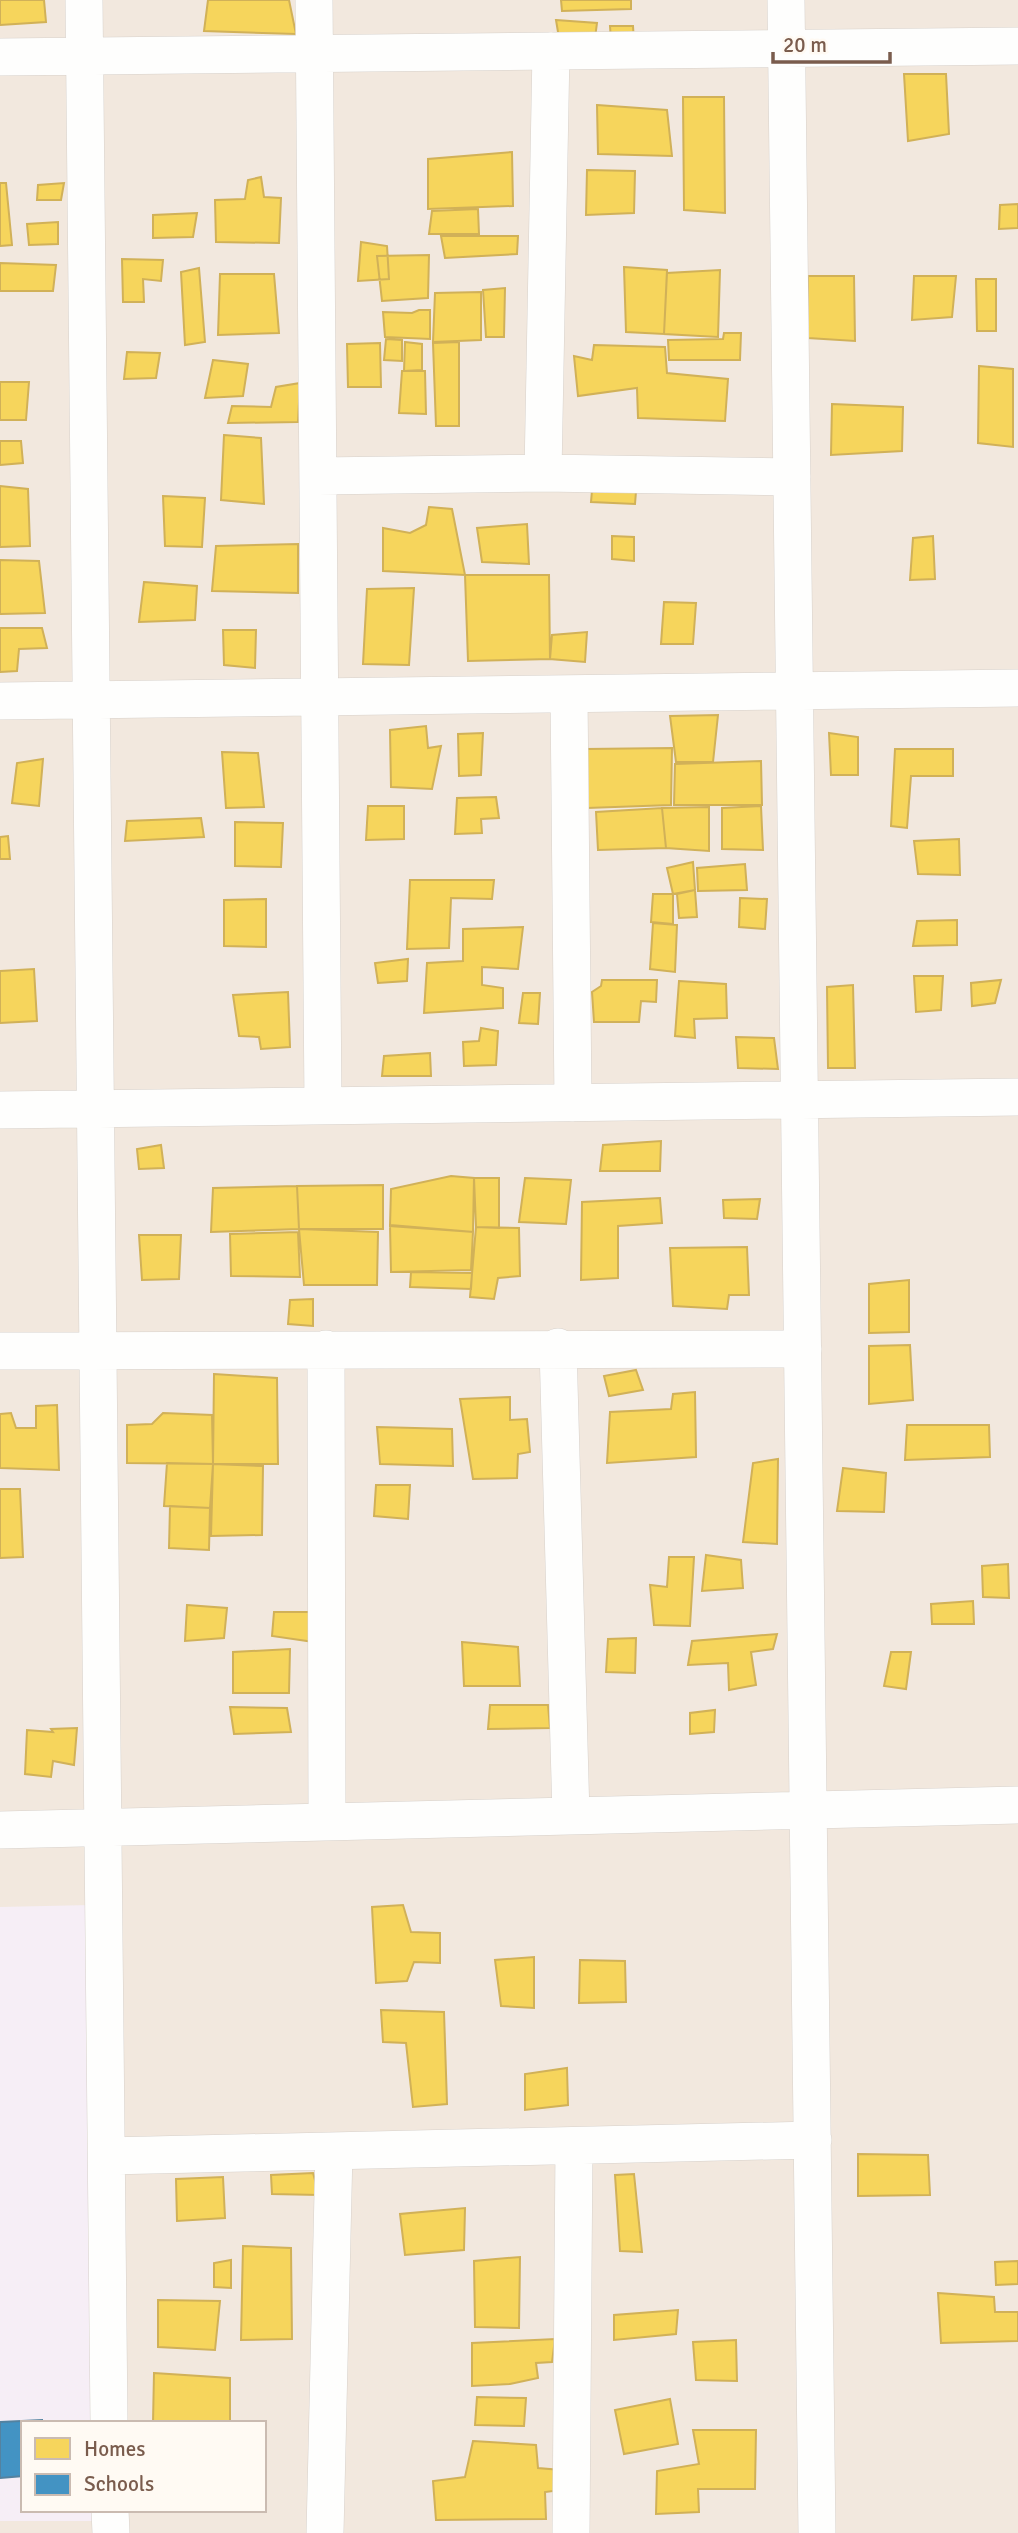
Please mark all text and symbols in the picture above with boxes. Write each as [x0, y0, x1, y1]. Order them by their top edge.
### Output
scale bar [773, 21, 890, 65]
text: 20 m [783, 32, 827, 58]
legend [21, 2421, 266, 2512]
text: Homes [84, 2436, 146, 2462]
text: Schools [84, 2471, 154, 2497]

